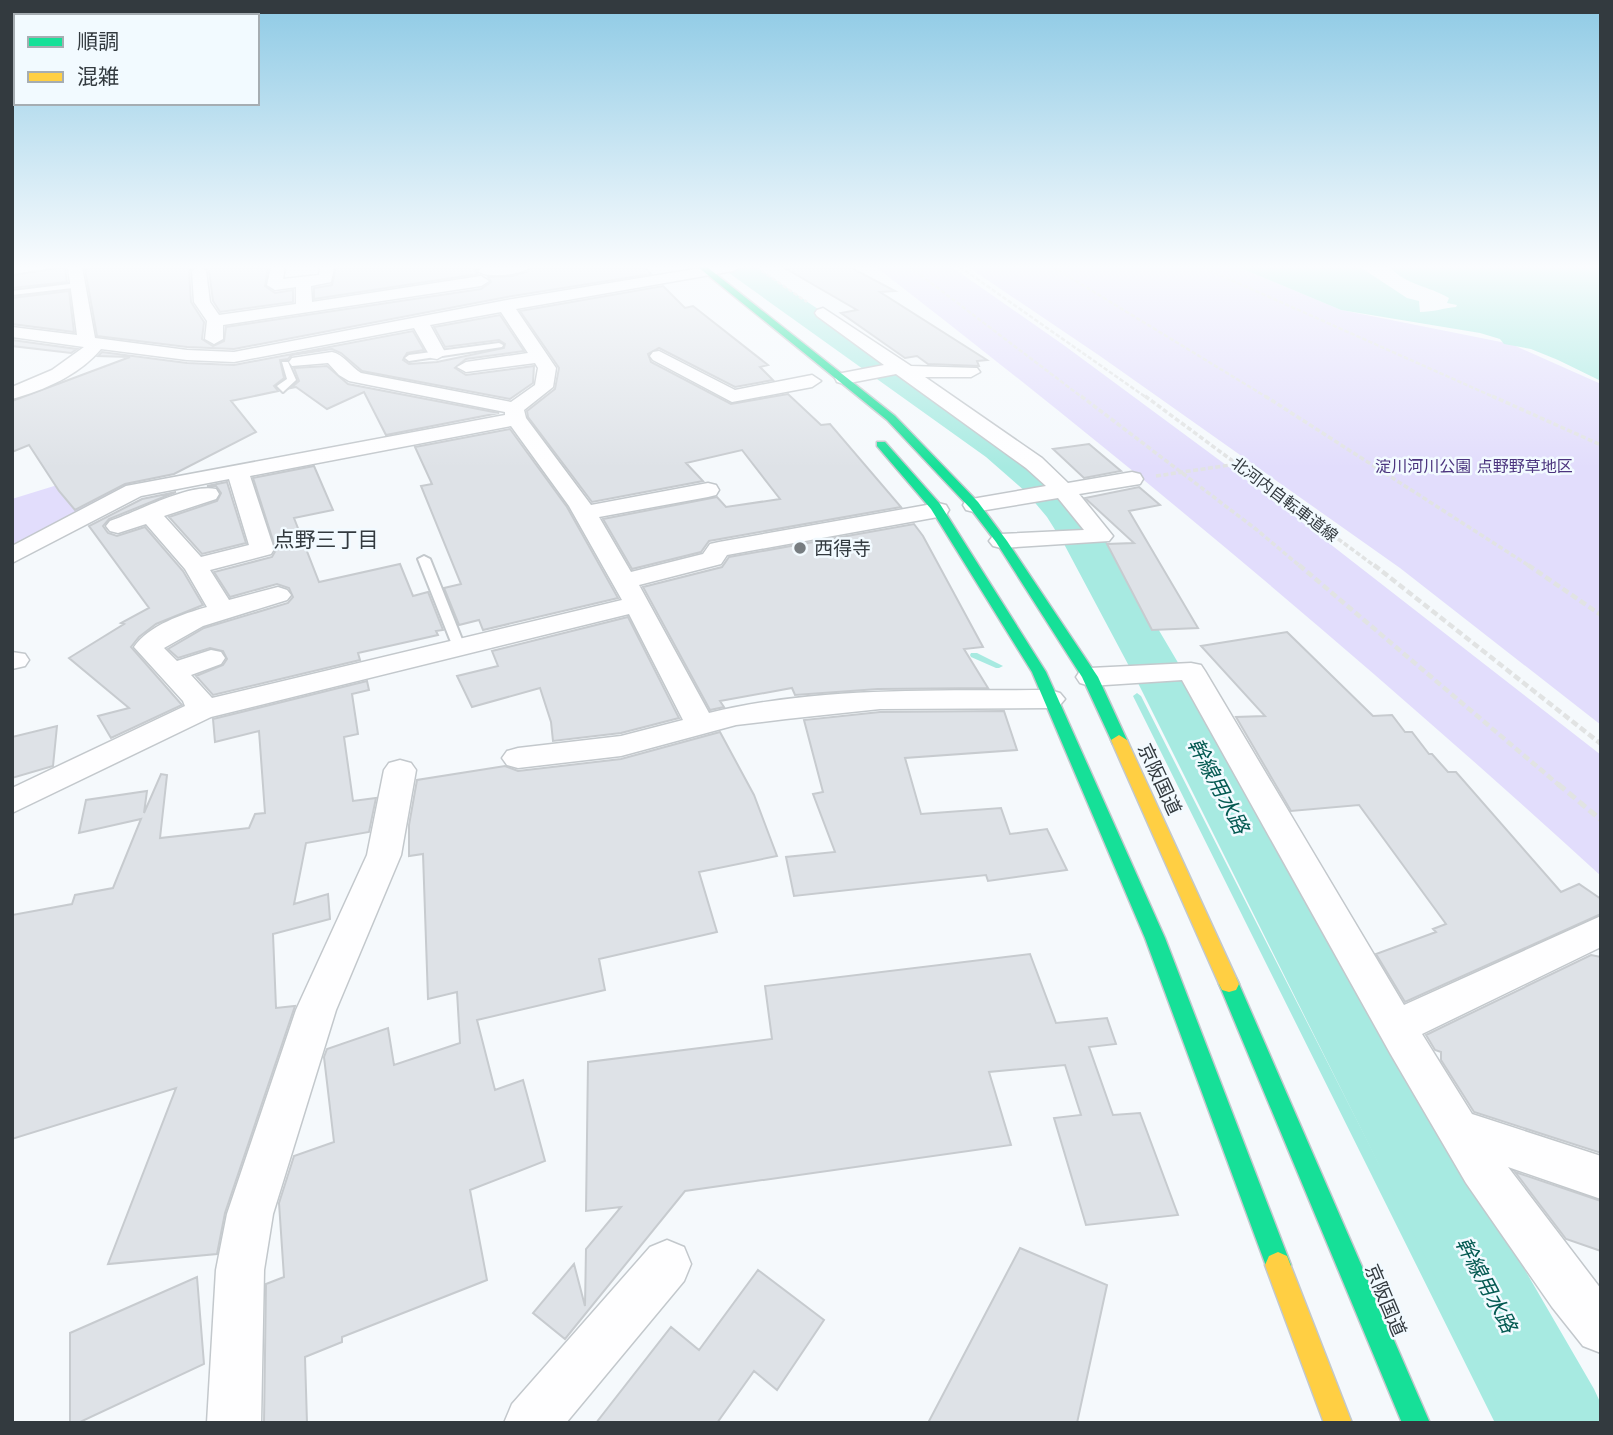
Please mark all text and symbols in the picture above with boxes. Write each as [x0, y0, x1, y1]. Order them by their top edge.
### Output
legend [14, 14, 259, 105]
text: 順調 [77, 29, 119, 54]
text: 混雑 [77, 64, 119, 89]
street label: 北河内自転車道線 [1228, 453, 1342, 546]
park label: 淀川河川公園 点野野草地区 [1375, 457, 1573, 476]
district label: 点野三丁目 [274, 527, 379, 552]
place label: 西得寺 [814, 537, 871, 560]
marker: 西得寺 [792, 540, 808, 556]
water label: 幹線用水路 [1183, 734, 1255, 840]
street label: 京阪国道 [1133, 740, 1186, 819]
water label: 幹線用水路 [1451, 1233, 1523, 1339]
street label: 京阪国道 [1360, 1261, 1411, 1340]

